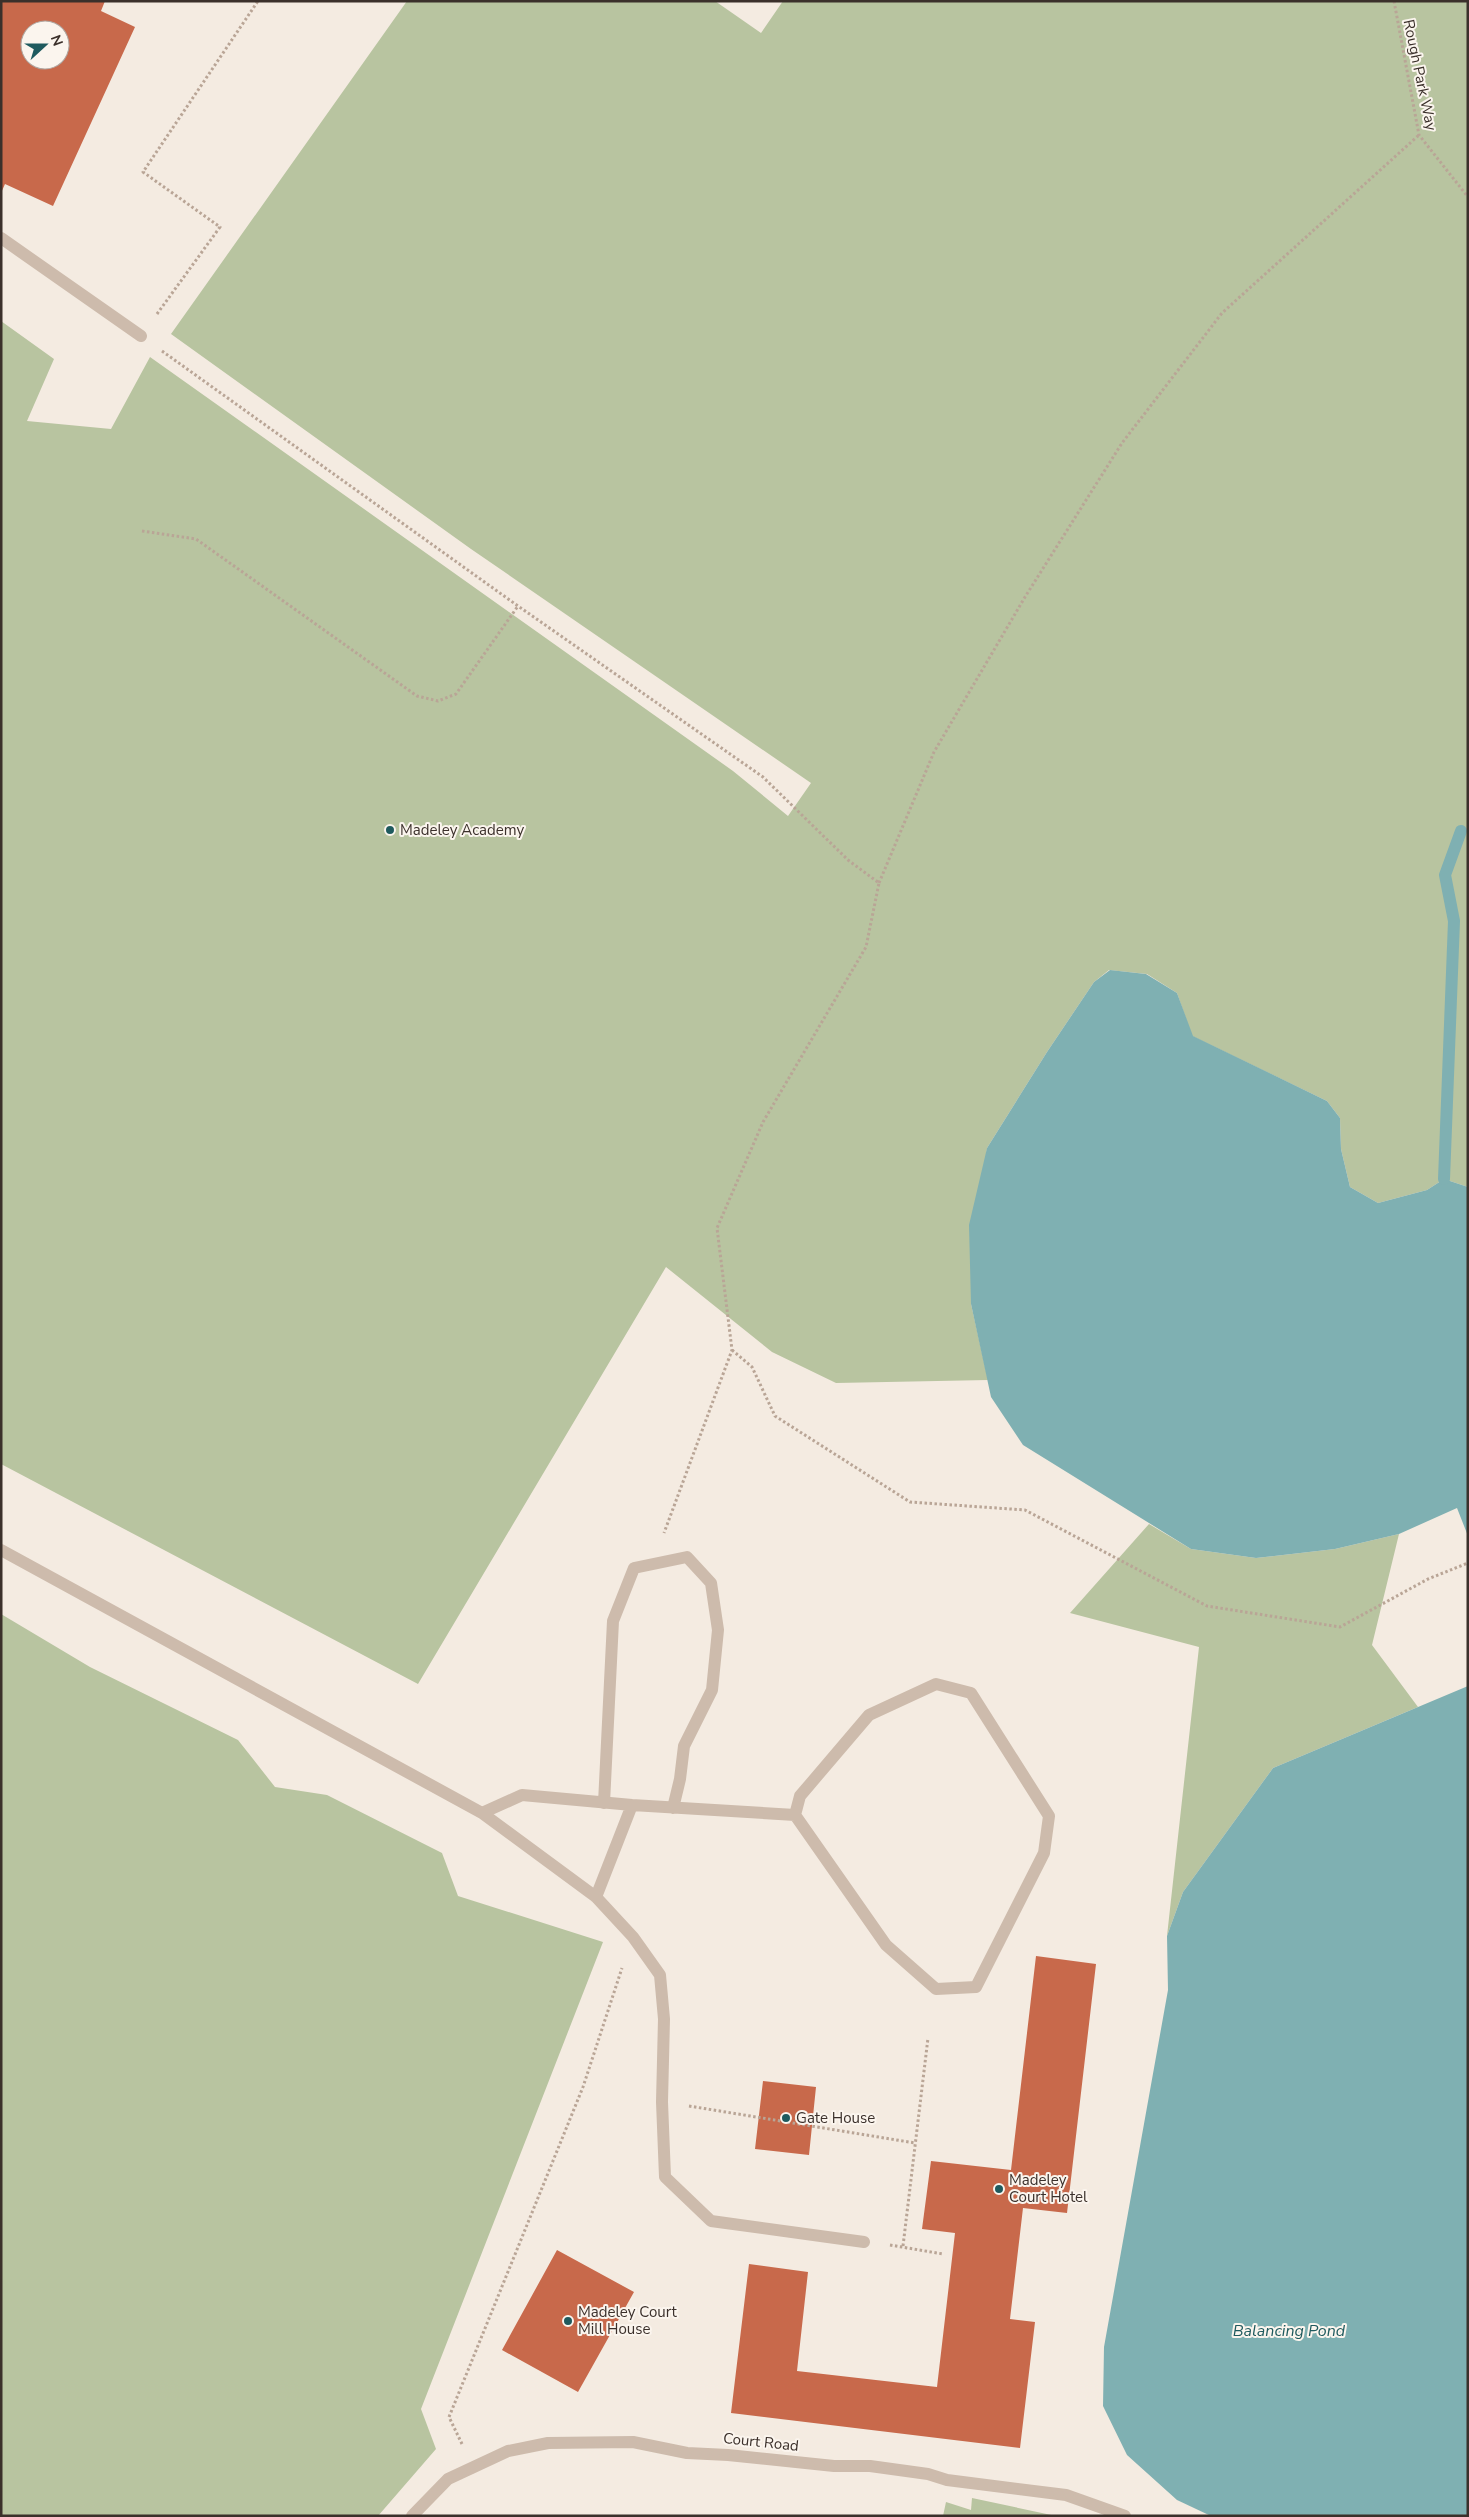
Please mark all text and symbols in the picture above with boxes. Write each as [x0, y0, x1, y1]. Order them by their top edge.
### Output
street label: Rough Park Way [1398, 18, 1442, 133]
north arrow [20, 20, 70, 70]
text: N [46, 32, 67, 49]
place label: Madeley Academy [400, 820, 524, 840]
marker: Madeley Academy [384, 824, 396, 836]
place label: Gate House [796, 2108, 875, 2128]
marker: Gate House [780, 2112, 792, 2124]
place label: Madeley Court Hotel [1009, 2170, 1088, 2207]
marker: Madeley Court Hotel [993, 2183, 1005, 2195]
place label: Madeley Court Mill House [578, 2302, 677, 2339]
marker: Madeley Court Mill House [562, 2315, 574, 2327]
water label: Balancing Pond [1233, 2320, 1346, 2342]
street label: Court Road [722, 2428, 800, 2456]

